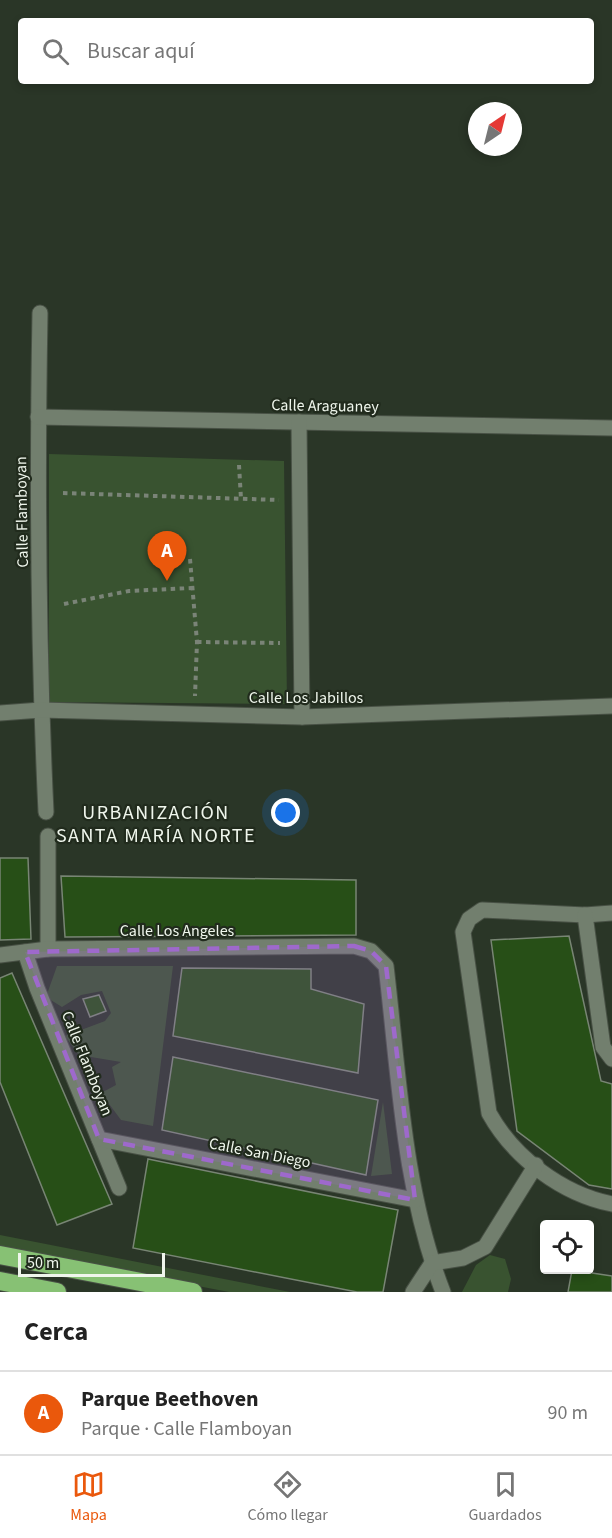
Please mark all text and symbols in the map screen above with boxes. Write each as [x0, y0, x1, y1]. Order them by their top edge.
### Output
search box [18, 18, 594, 84]
icon: search [39, 35, 72, 68]
text: Buscar aquí [87, 35, 195, 67]
north arrow [468, 102, 522, 156]
street label: Calle Araguaney [271, 394, 379, 418]
street label: Calle Flamboyan [10, 456, 34, 568]
pin: A [148, 532, 186, 581]
street label: Calle Los Jabillos [249, 687, 364, 709]
your location [271, 798, 300, 827]
district label: URBANIZACIÓN SANTA MARÍA NORTE [56, 799, 256, 850]
street label: Calle Los Angeles [120, 920, 235, 942]
street label: Calle Flamboyan [56, 1008, 118, 1119]
street label: Calle San Diego [207, 1132, 313, 1174]
map controls [540, 1220, 594, 1274]
button: locate [540, 1220, 594, 1274]
scale bar [18, 1250, 165, 1278]
text: 50 m [27, 1252, 59, 1274]
text: Cerca [24, 1313, 88, 1350]
text: Parque Beethoven [81, 1383, 259, 1415]
text: A [38, 1399, 49, 1427]
text: 90 m [548, 1399, 588, 1427]
text: Parque · Calle Flamboyan [81, 1415, 292, 1443]
tab: Mapa [70, 1468, 107, 1526]
tab: Cómo llegar [247, 1468, 328, 1526]
tab: Guardados [468, 1468, 542, 1526]

